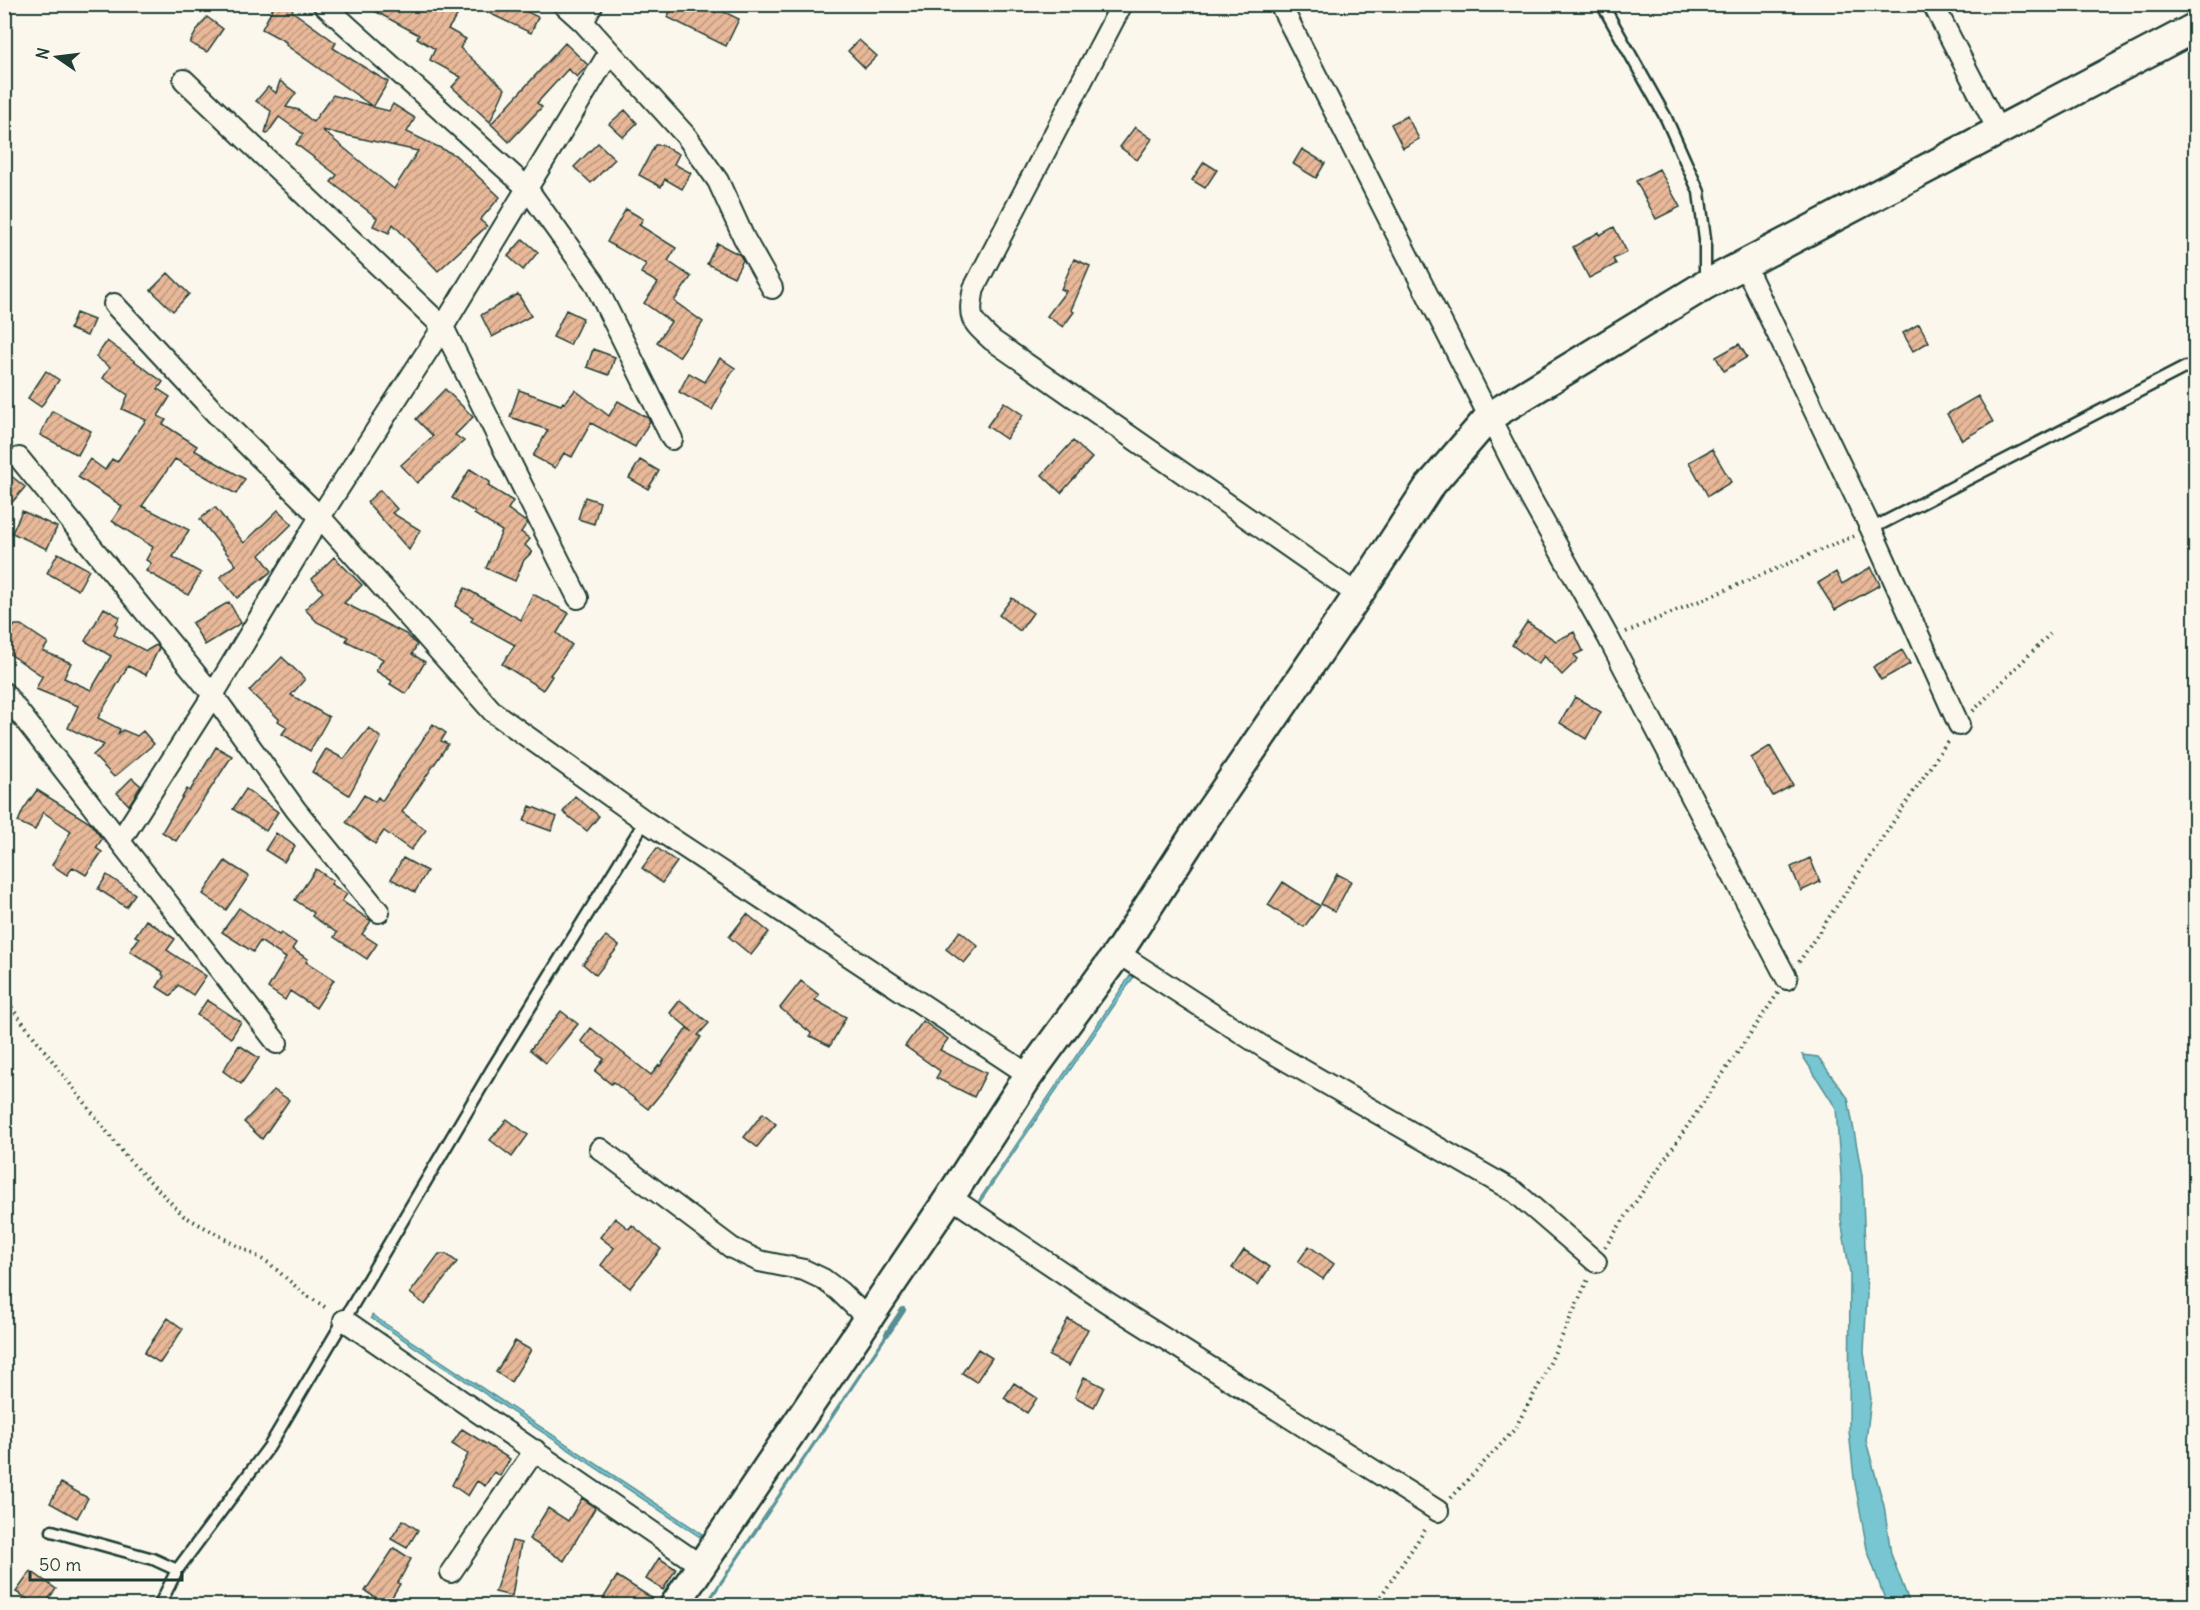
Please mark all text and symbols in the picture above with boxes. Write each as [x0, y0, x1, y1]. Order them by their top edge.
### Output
north arrow [27, 27, 87, 87]
text: N [31, 46, 53, 61]
scale bar [30, 1544, 182, 1582]
text: 50 m [39, 1553, 81, 1576]

